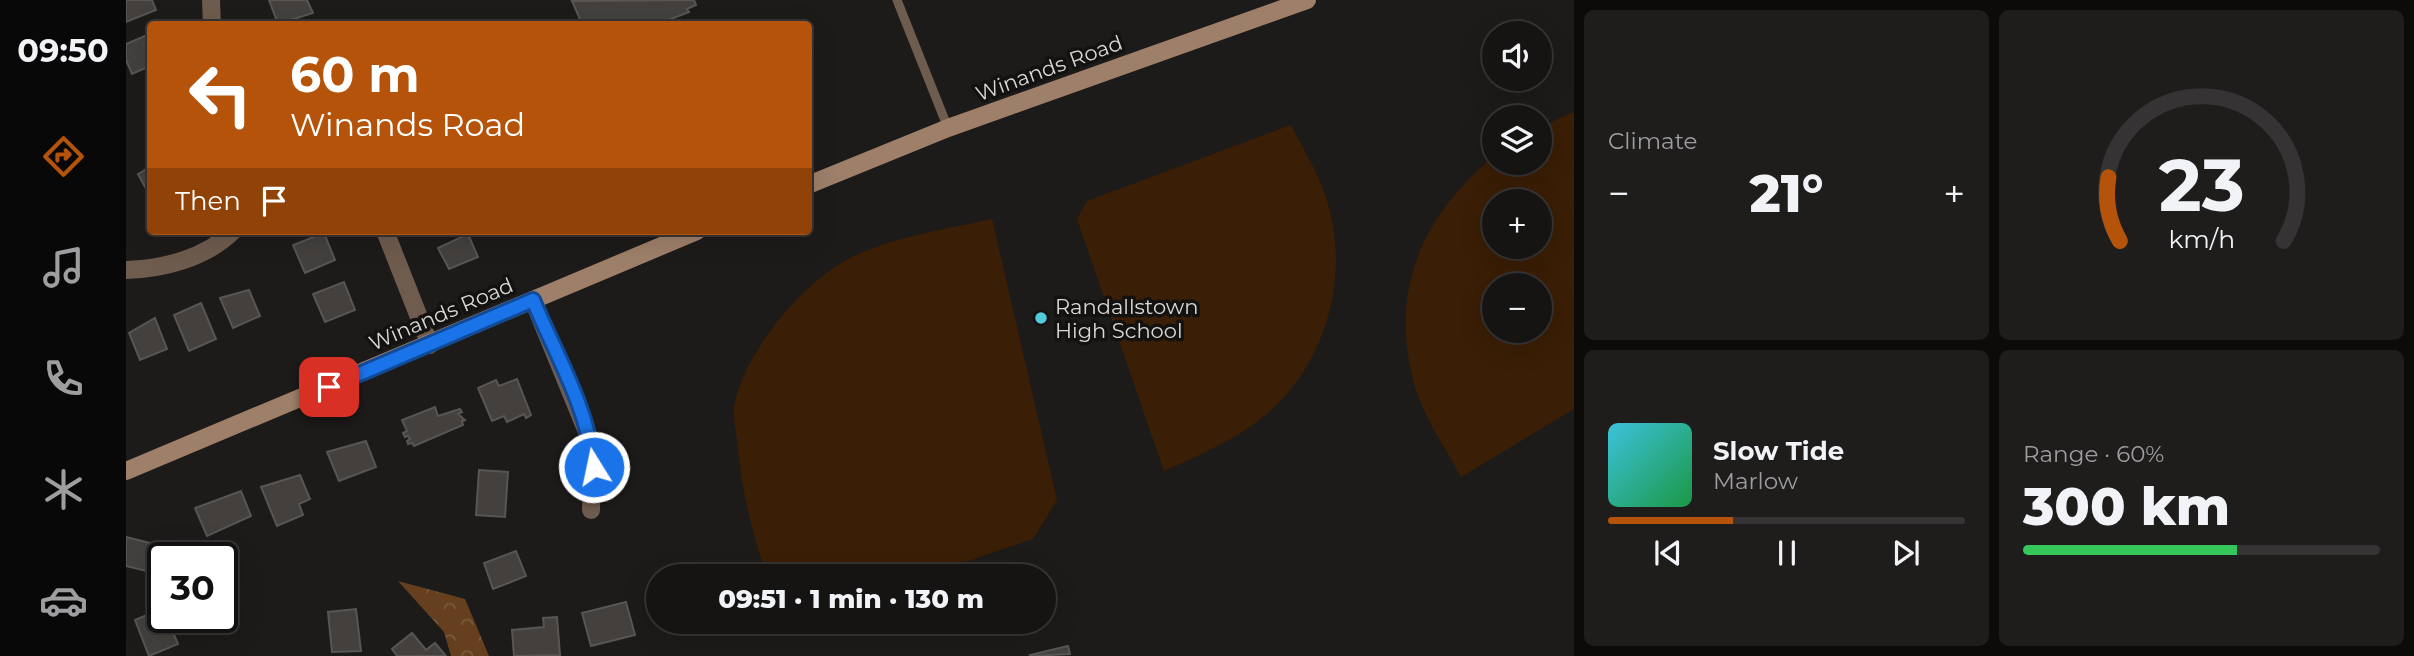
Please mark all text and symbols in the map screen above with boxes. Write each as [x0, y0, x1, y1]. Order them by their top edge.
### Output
map controls [1482, 21, 1552, 343]
button: sound [1482, 21, 1552, 91]
street label: Winands Road [972, 30, 1126, 106]
text: 09:50 [17, 31, 109, 70]
text: 60 m [290, 45, 420, 104]
icon: left [175, 49, 266, 140]
text: Winands Road [290, 105, 525, 144]
button: layers [1482, 105, 1552, 175]
text: Climate [1608, 127, 1697, 155]
icon: directions [39, 132, 88, 181]
text: 23 [2158, 141, 2245, 229]
text: 21° [1750, 162, 1823, 225]
text: − [1608, 170, 1630, 217]
text: + [1943, 170, 1965, 217]
icon: arrive [255, 182, 293, 220]
text: Then [175, 185, 241, 217]
button: + [1482, 189, 1552, 259]
text: km/h [2168, 224, 2235, 254]
icon: music [39, 243, 88, 292]
street label: Winands Road [365, 272, 517, 356]
button: − [1482, 273, 1552, 343]
place label: Randallstown High School [1055, 294, 1198, 343]
marker: Randallstown High School [1033, 310, 1049, 326]
icon: phone [39, 354, 88, 403]
pin [299, 357, 359, 417]
icon: arrive [310, 368, 348, 406]
position arrow [557, 430, 631, 504]
text: Slow Tide [1713, 435, 1844, 467]
text: Range · 60% [2023, 440, 2164, 468]
icon: climate [39, 465, 88, 514]
text: Marlow [1713, 467, 1798, 495]
text: 300 km [2023, 475, 2230, 538]
icon: previous [1649, 534, 1687, 572]
icon: pause [1768, 534, 1806, 572]
icon: next [1887, 534, 1925, 572]
speed limit sign: 30 [147, 542, 238, 633]
icon: car [39, 576, 88, 625]
text: 09:51 · 1 min · 130 m [718, 583, 984, 615]

